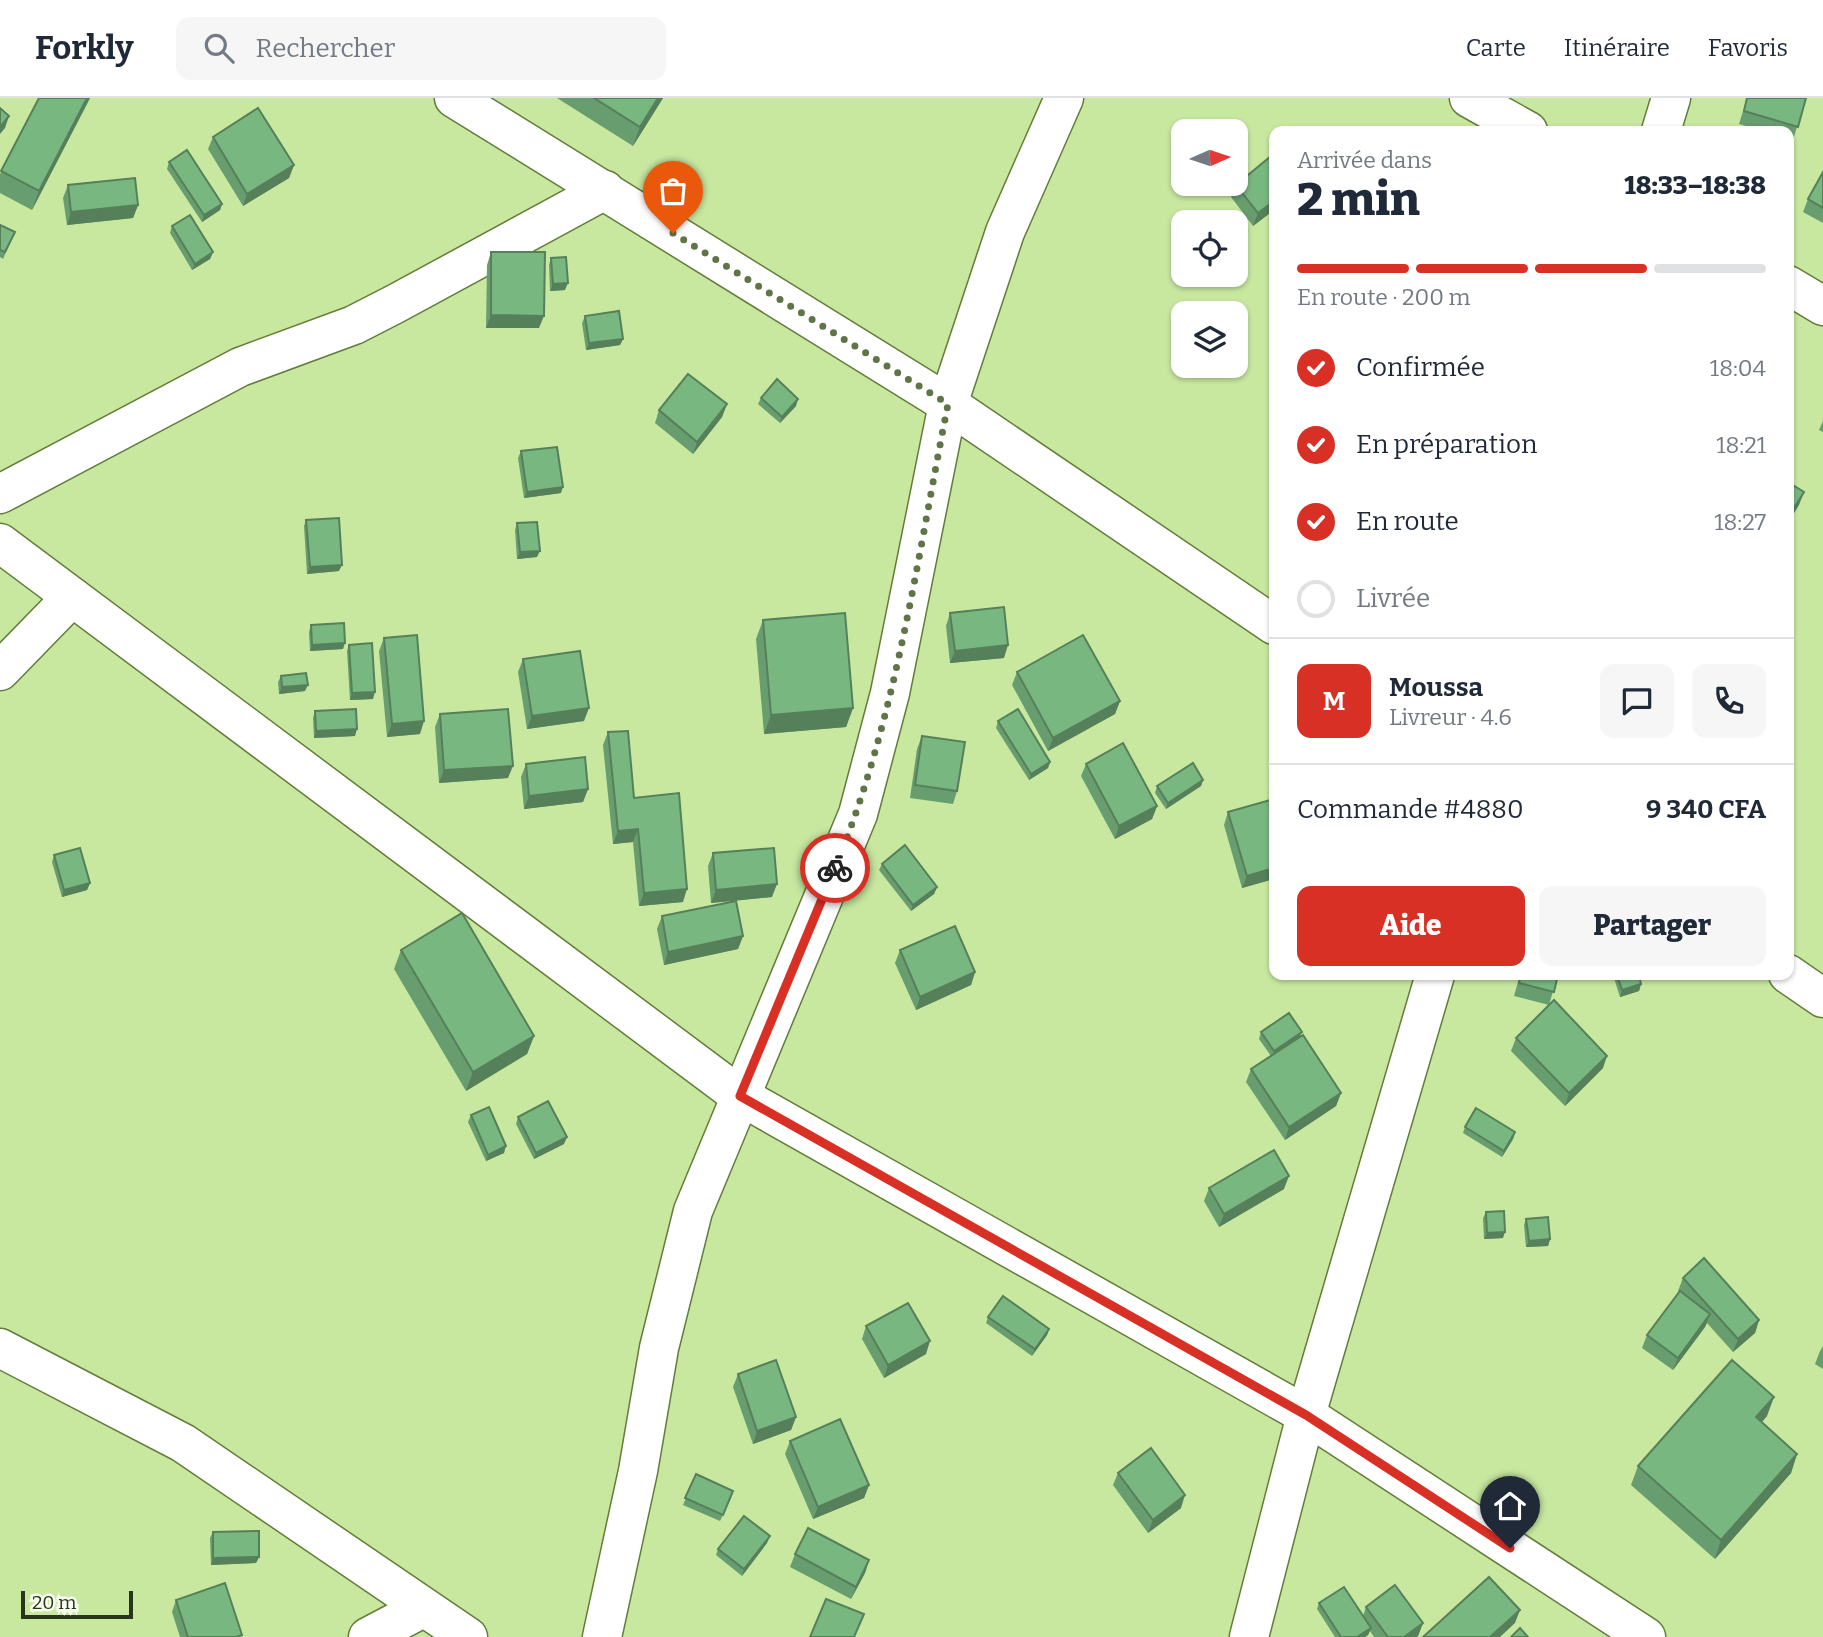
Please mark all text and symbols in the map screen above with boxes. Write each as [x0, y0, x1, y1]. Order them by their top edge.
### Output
search box [176, 17, 666, 80]
text: Forkly [35, 28, 134, 68]
icon: search [200, 29, 238, 67]
text: Rechercher [256, 33, 395, 64]
text: Carte [1466, 34, 1526, 62]
text: Itinéraire [1564, 34, 1670, 62]
text: Favoris [1708, 34, 1788, 62]
north arrow [1171, 119, 1248, 196]
map controls [1171, 119, 1248, 378]
text: Arrivée dans [1297, 146, 1432, 174]
pin [643, 161, 703, 233]
text: 18:33–18:38 [1624, 170, 1766, 201]
icon: bag [654, 172, 692, 210]
text: 2 min [1297, 172, 1420, 227]
button: locate [1171, 210, 1248, 287]
text: En route · 200 m [1297, 283, 1471, 311]
button: layers [1171, 301, 1248, 378]
icon: check [1297, 349, 1335, 387]
text: Confirmée [1356, 352, 1485, 383]
text: 18:04 [1710, 354, 1766, 382]
icon: check [1297, 426, 1335, 464]
text: En préparation [1356, 429, 1537, 460]
text: 18:21 [1716, 431, 1766, 459]
icon: check [1297, 503, 1335, 541]
text: En route [1356, 506, 1459, 537]
text: 18:27 [1714, 508, 1766, 536]
text: Livrée [1356, 583, 1430, 614]
button: chat [1600, 664, 1674, 738]
button: phone [1692, 664, 1766, 738]
text: Moussa [1389, 672, 1483, 703]
text: M [1323, 686, 1345, 717]
text: Livreur · 4.6 [1389, 703, 1512, 731]
text: Commande #4880 [1297, 794, 1524, 825]
text: 9 340 CFA [1646, 794, 1766, 825]
courier [800, 833, 870, 903]
icon: bike [816, 849, 854, 887]
button: Aide [1297, 886, 1525, 966]
button: Partager [1539, 886, 1766, 966]
pin [1480, 1476, 1540, 1548]
icon: home [1491, 1487, 1529, 1525]
scale bar [21, 1588, 133, 1620]
text: 20 m [32, 1591, 76, 1614]

